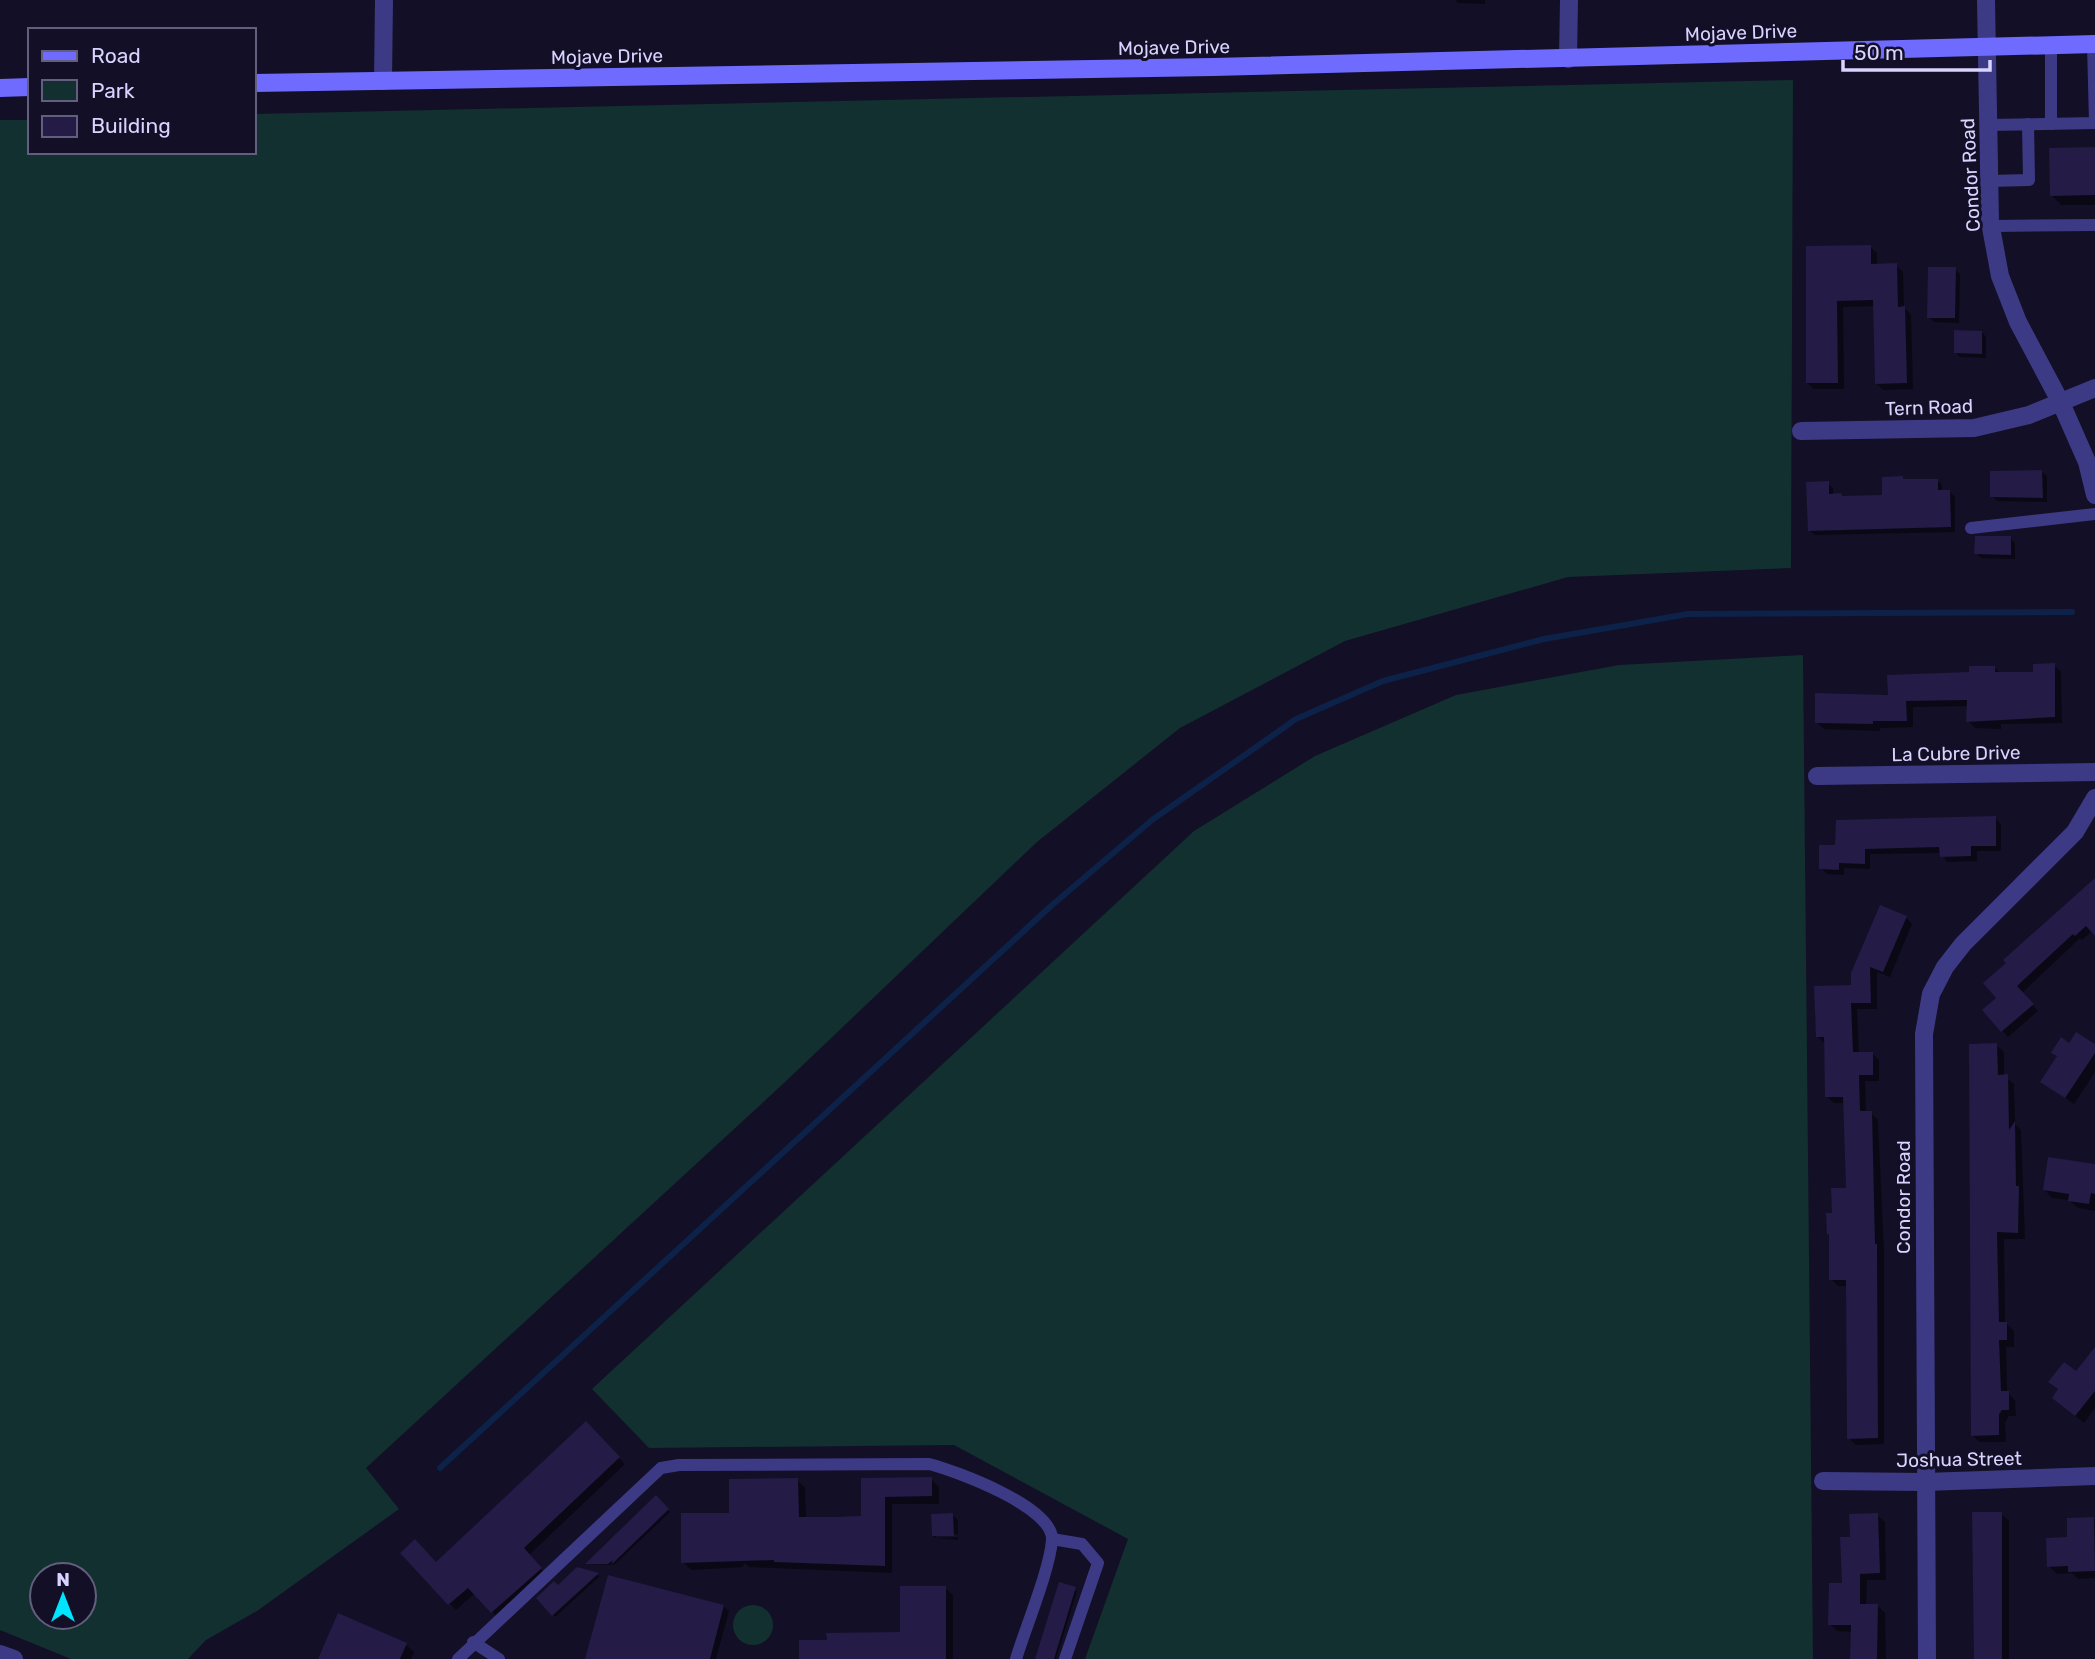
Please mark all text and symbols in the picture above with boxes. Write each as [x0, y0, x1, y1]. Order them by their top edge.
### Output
street label: Mojave Drive [1684, 19, 1798, 46]
legend [28, 28, 256, 154]
scale bar [1843, 28, 1990, 72]
street label: Mojave Drive [1118, 35, 1230, 60]
text: 50 m [1854, 40, 1904, 65]
text: Road [91, 43, 141, 68]
street label: Mojave Drive [551, 44, 663, 69]
text: Park [91, 78, 135, 103]
text: Building [91, 113, 171, 138]
street label: Condor Road [1956, 118, 1985, 232]
street label: Tern Road [1885, 394, 1974, 421]
street label: La Cubre Drive [1891, 741, 2021, 766]
street label: Condor Road [1892, 1140, 1915, 1254]
street label: Joshua Street [1896, 1447, 2023, 1472]
north arrow [28, 1561, 98, 1631]
text: N [56, 1568, 70, 1591]

